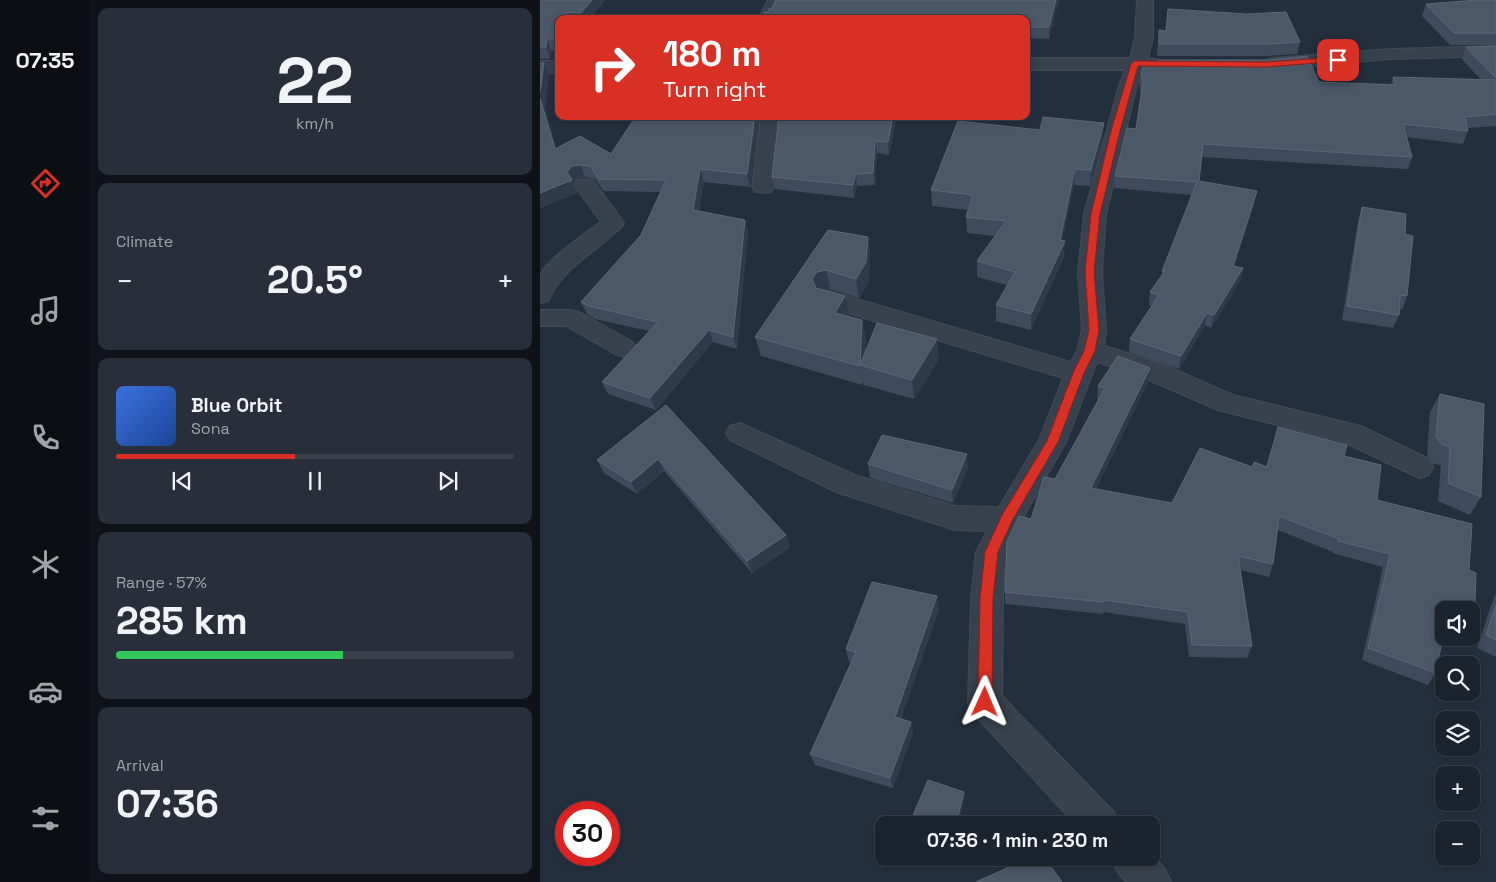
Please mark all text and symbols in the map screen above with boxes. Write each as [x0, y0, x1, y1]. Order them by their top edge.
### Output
text: 180 m [663, 32, 761, 76]
icon: right [580, 35, 645, 100]
text: 22 [276, 39, 354, 122]
pin [1317, 39, 1359, 81]
text: 07:35 [15, 46, 75, 74]
icon: arrive [1324, 46, 1352, 74]
text: Turn right [663, 75, 766, 103]
text: km/h [296, 113, 334, 134]
icon: directions [28, 166, 63, 201]
text: Climate [116, 231, 173, 252]
text: 20.5° [267, 256, 363, 304]
text: − [116, 263, 133, 299]
text: + [497, 263, 514, 299]
icon: music [28, 293, 63, 328]
text: Blue Orbit [191, 393, 282, 418]
text: Sona [191, 418, 230, 439]
icon: phone [28, 420, 63, 455]
icon: previous [168, 467, 196, 495]
icon: pause [301, 467, 329, 495]
icon: next [434, 467, 462, 495]
icon: climate [28, 547, 63, 582]
text: Range · 57% [116, 572, 207, 593]
text: 285 km [116, 597, 248, 645]
map controls [1435, 601, 1480, 866]
button: sound [1435, 601, 1480, 646]
button: search [1435, 656, 1480, 701]
icon: car [28, 674, 63, 709]
position arrow [958, 675, 1010, 727]
button: layers [1435, 711, 1480, 756]
text: Arrival [116, 755, 164, 776]
button: + [1435, 766, 1480, 811]
text: 07:36 [116, 780, 219, 828]
icon: filters [28, 801, 63, 836]
speed limit sign: 30 [555, 801, 620, 866]
button: − [1435, 821, 1480, 866]
text: 07:36 · 1 min · 230 m [927, 828, 1108, 853]

